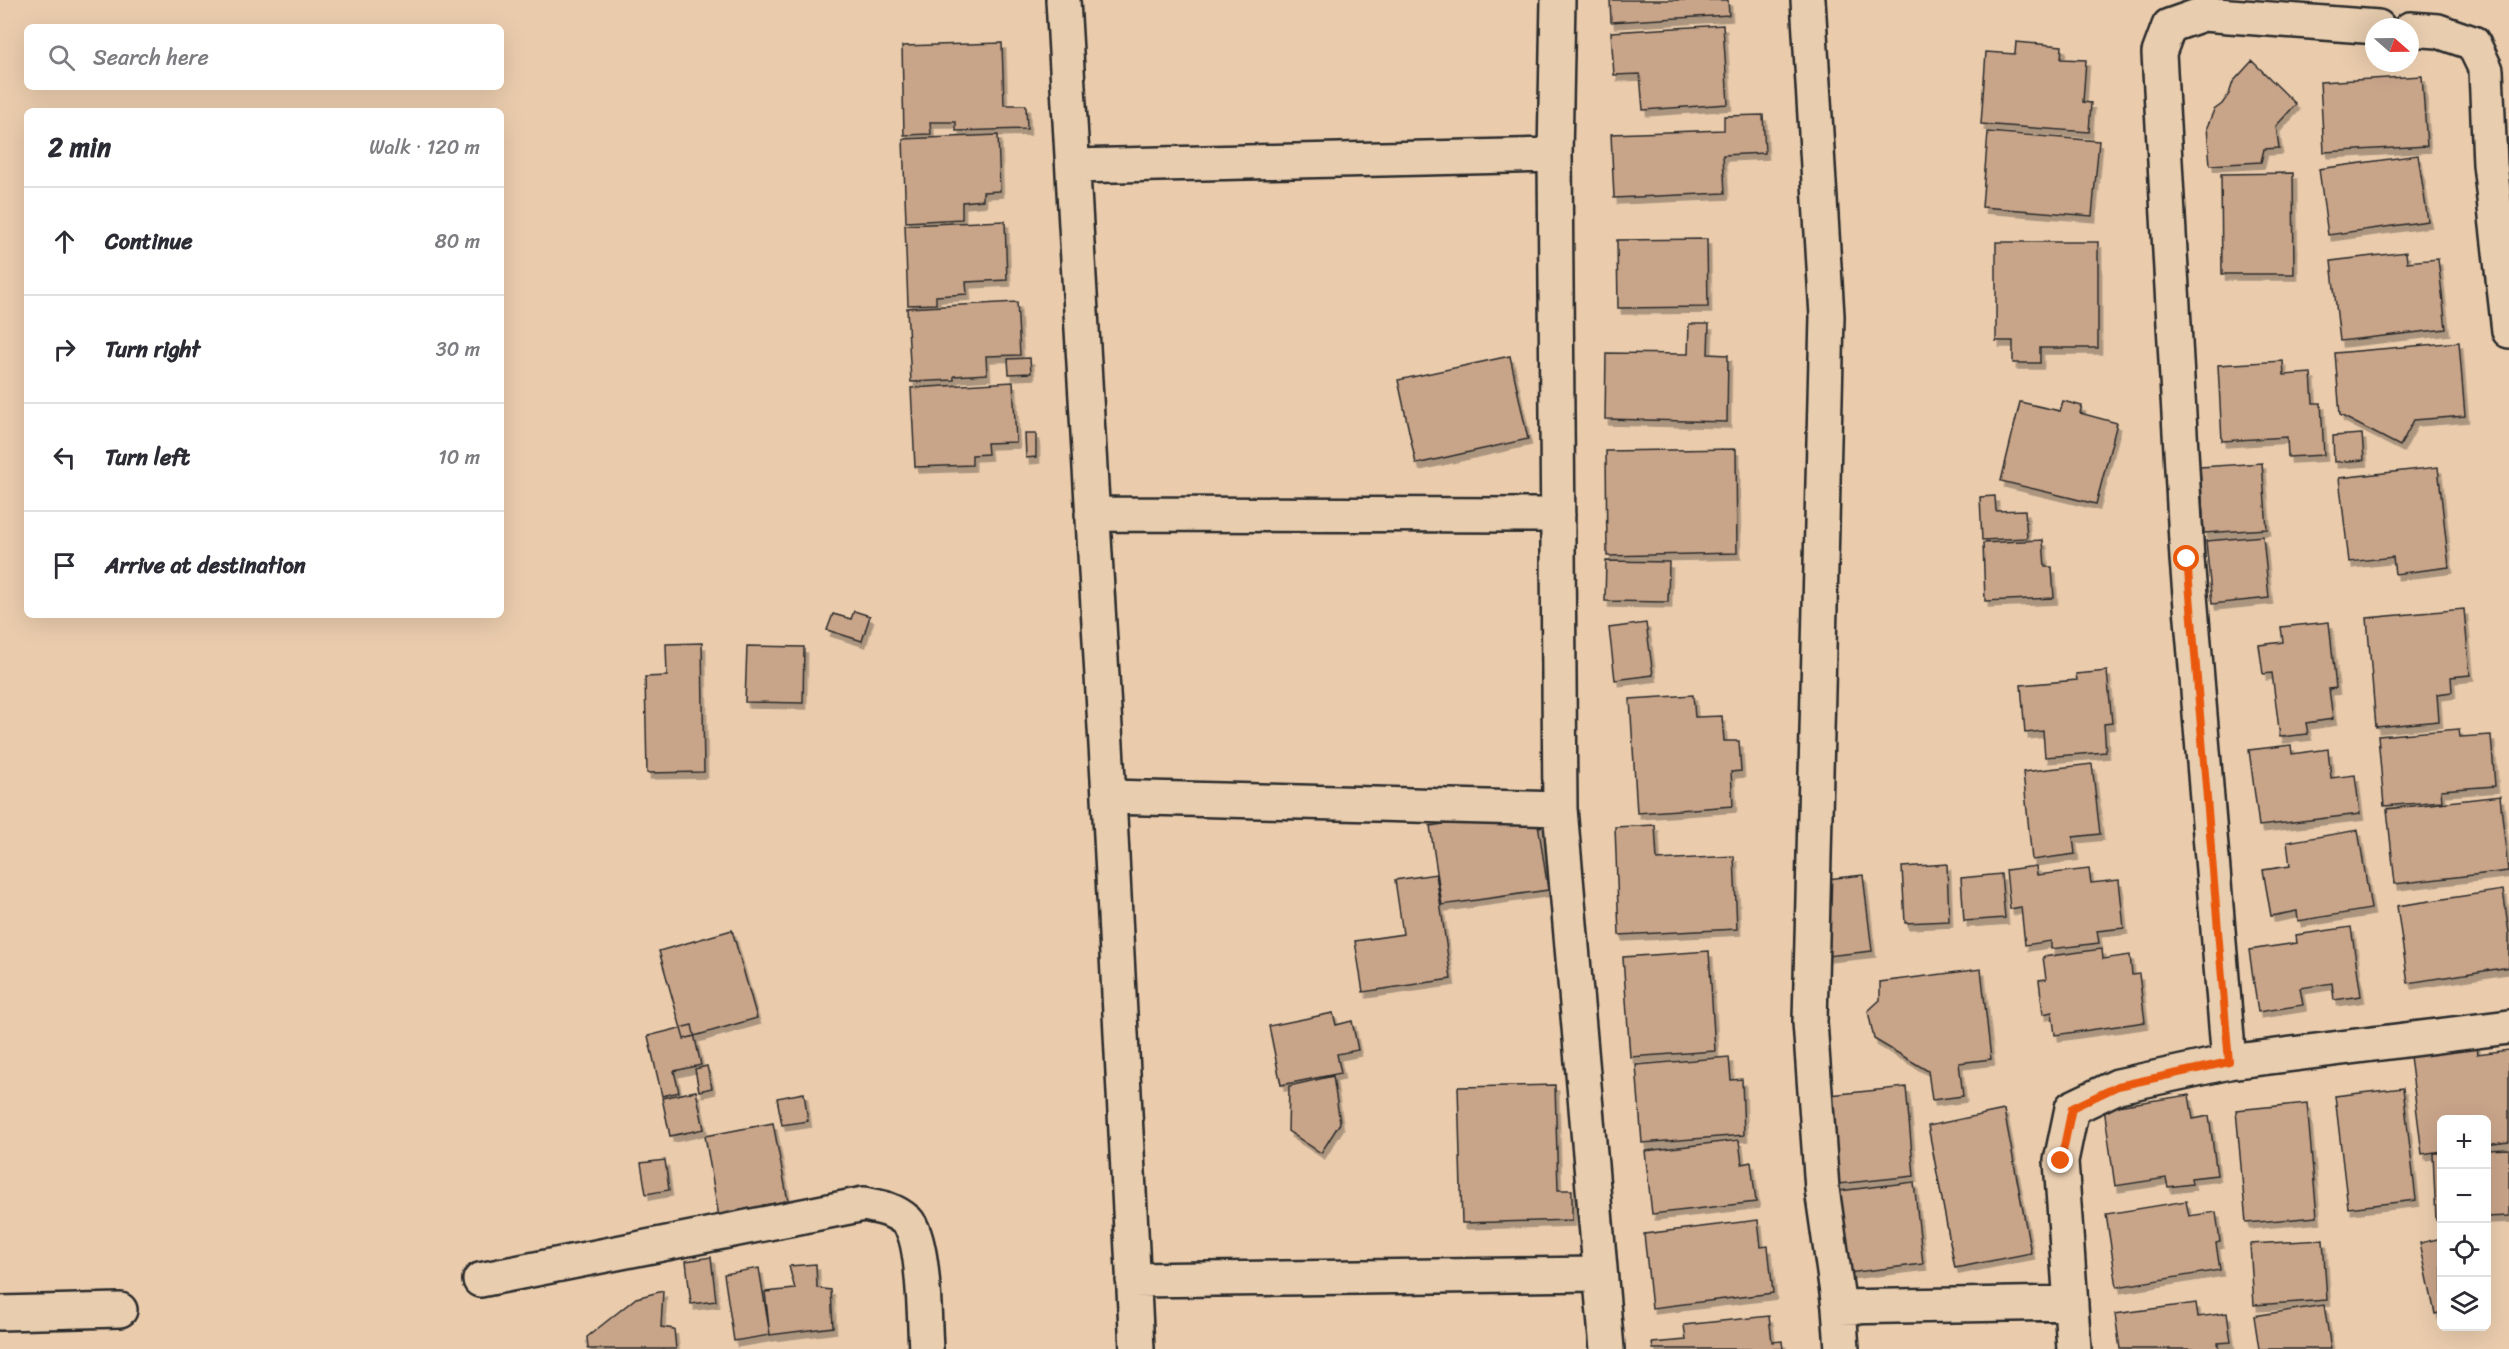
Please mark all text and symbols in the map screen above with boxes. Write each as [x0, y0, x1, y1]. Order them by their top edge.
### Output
north arrow [2365, 18, 2419, 72]
search box [24, 24, 504, 90]
text: Search here [93, 38, 209, 77]
icon: search [45, 41, 78, 74]
text: 2 min [48, 124, 111, 170]
text: Walk · 120 m [369, 130, 480, 165]
text: Continue [105, 222, 193, 261]
text: 80 m [435, 224, 480, 259]
icon: ahead [48, 225, 81, 258]
text: Turn right [105, 330, 200, 369]
text: 30 m [436, 332, 480, 367]
icon: right [48, 333, 81, 366]
text: Turn left [105, 438, 190, 477]
text: 10 m [438, 440, 480, 475]
icon: left [48, 441, 81, 474]
route start [2173, 545, 2199, 571]
text: Arrive at destination [105, 546, 306, 585]
icon: arrive [48, 549, 81, 582]
map controls [2437, 1115, 2491, 1331]
button: + [2437, 1115, 2491, 1169]
route end [2047, 1147, 2073, 1173]
button: − [2437, 1169, 2491, 1223]
button: locate [2437, 1223, 2491, 1277]
button: layers [2437, 1277, 2491, 1331]

